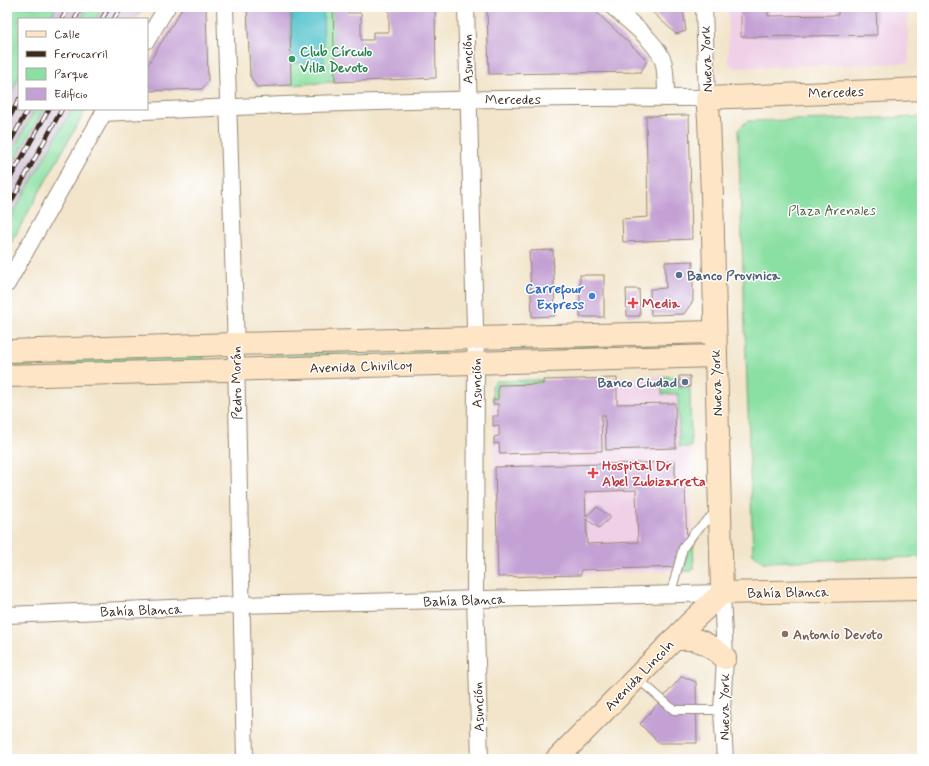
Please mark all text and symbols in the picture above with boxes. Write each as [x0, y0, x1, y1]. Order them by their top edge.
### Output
legend [18, 18, 148, 110]
street label: Nueva York [697, 25, 717, 93]
text: Calle [54, 27, 80, 43]
street label: Asunción [459, 34, 477, 84]
place label: Club Círculo Villa Devoto [300, 43, 373, 77]
text: Ferrocarril [54, 47, 108, 63]
marker: Club Círculo Villa Devoto [287, 54, 297, 64]
text: Parque [54, 67, 89, 83]
street label: Mercedes [808, 83, 864, 103]
text: Edificio [54, 87, 88, 103]
street label: Mercedes [485, 91, 541, 109]
park label: Plaza Arenales [788, 202, 876, 220]
place label: Banco Provinica [687, 267, 781, 285]
marker: Banco Provinica [674, 270, 684, 280]
place label: Carrefour Express [525, 280, 585, 314]
marker: Carrefour Express [587, 291, 597, 301]
place label: Media [642, 295, 680, 313]
marker: Media [627, 297, 639, 309]
street label: Pedro Morán [227, 346, 247, 420]
street label: Nueva York [707, 349, 727, 417]
street label: Avenida Chivilcoy [309, 356, 413, 378]
street label: Asunción [468, 358, 486, 408]
place label: Banco Ciudad [597, 374, 677, 392]
marker: Banco Ciudad [680, 377, 690, 387]
place label: Hospital Dr Abel Zubizarreta [602, 457, 706, 491]
marker: Hospital Dr Abel Zubizarreta [587, 467, 599, 479]
street label: Bahía Blanca [747, 583, 830, 603]
street label: Bahía Blanca [423, 591, 506, 611]
street label: Bahía Blanca [100, 601, 183, 621]
place label: Antonio Devoto [793, 626, 883, 644]
marker: Antonio Devoto [780, 629, 790, 639]
street label: Avenida Lincoln [601, 636, 678, 715]
street label: Nueva York [716, 673, 734, 741]
street label: Asunción [469, 682, 489, 732]

